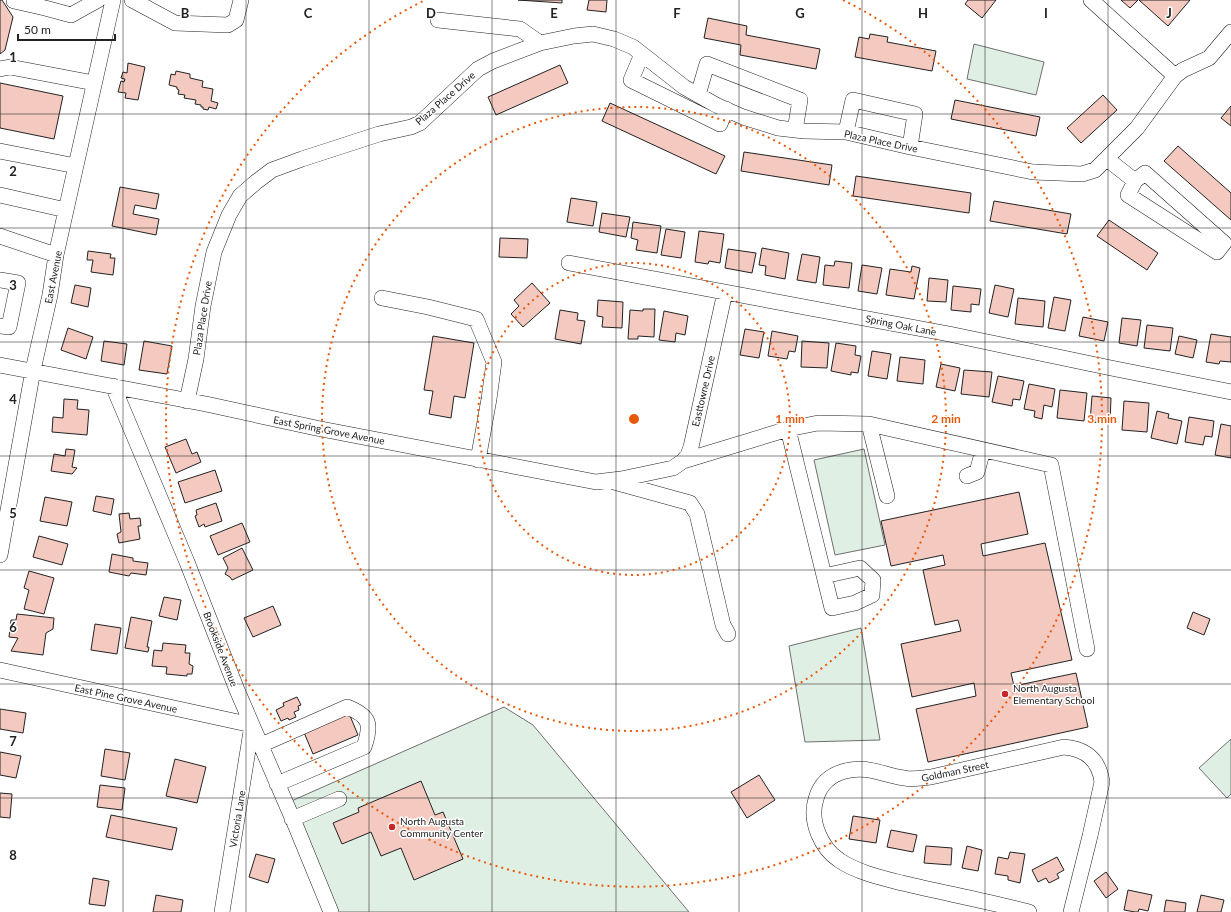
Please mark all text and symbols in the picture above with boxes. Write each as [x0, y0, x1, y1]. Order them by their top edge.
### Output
text: B [181, 5, 190, 21]
text: C [304, 5, 313, 21]
text: D [426, 5, 436, 21]
text: E [550, 5, 558, 21]
text: F [673, 5, 681, 21]
text: G [795, 5, 805, 21]
text: H [918, 5, 928, 21]
text: I [1044, 5, 1048, 21]
text: J [1166, 5, 1172, 21]
scale bar [18, 16, 115, 42]
text: 50 m [24, 22, 51, 37]
text: 1 [9, 49, 17, 65]
street label: Plaza Place Drive [413, 69, 477, 127]
street label: Plaza Place Drive [843, 127, 919, 155]
text: 2 [9, 163, 17, 179]
street label: East Avenue [42, 249, 64, 305]
text: 3 [9, 277, 17, 293]
street label: Plaza Place Drive [190, 280, 214, 356]
street label: Spring Oak Lane [865, 312, 937, 338]
street label: Easttowne Drive [689, 354, 717, 428]
text: 4 [9, 391, 17, 407]
text: 1 min [775, 411, 805, 426]
text: 2 min [931, 411, 961, 426]
text: 3 min [1087, 411, 1117, 426]
centre of rings [627, 412, 641, 426]
street label: East Spring Grove Avenue [272, 413, 386, 447]
text: 5 [9, 505, 17, 521]
street label: Brookside Avenue [201, 610, 241, 688]
text: 6 [9, 619, 17, 635]
street label: East Pine Grove Avenue [74, 681, 178, 715]
place label: North Augusta Elementary School [1013, 682, 1095, 706]
marker: North Augusta Elementary School [1000, 689, 1010, 699]
text: 7 [9, 733, 17, 749]
street label: Goldman Street [920, 758, 990, 784]
street label: Victoria Lane [227, 790, 247, 848]
place label: North Augusta Community Center [400, 815, 484, 839]
marker: North Augusta Community Center [387, 822, 397, 832]
text: 8 [9, 847, 17, 863]

